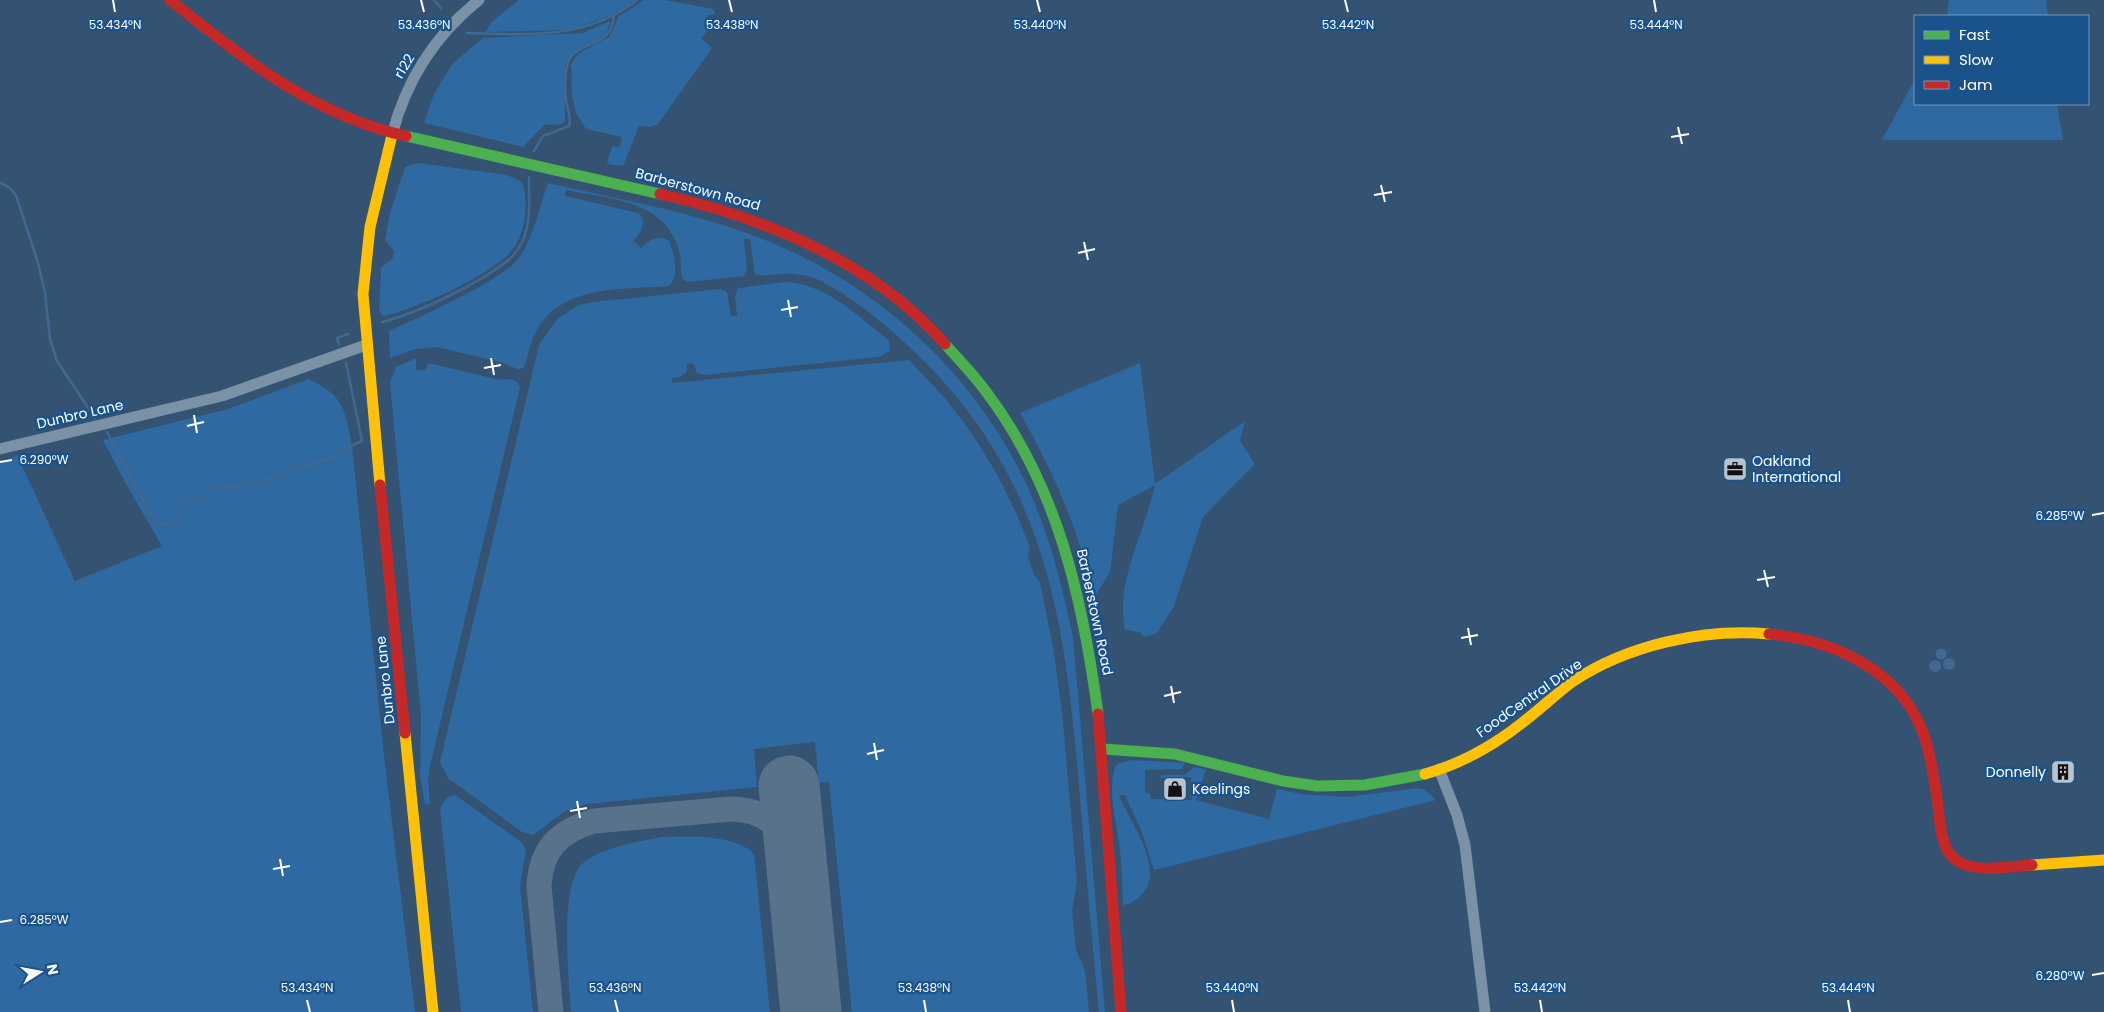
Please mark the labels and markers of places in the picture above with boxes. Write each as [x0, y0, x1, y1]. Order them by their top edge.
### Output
place label: Oakland International [1752, 451, 1841, 487]
office icon: Oakland International [1722, 456, 1748, 482]
building icon: Donnelly [2050, 759, 2076, 785]
place label: Donnelly [1986, 762, 2046, 782]
shop icon: Keelings [1162, 776, 1188, 802]
place label: Keelings [1192, 779, 1250, 799]

